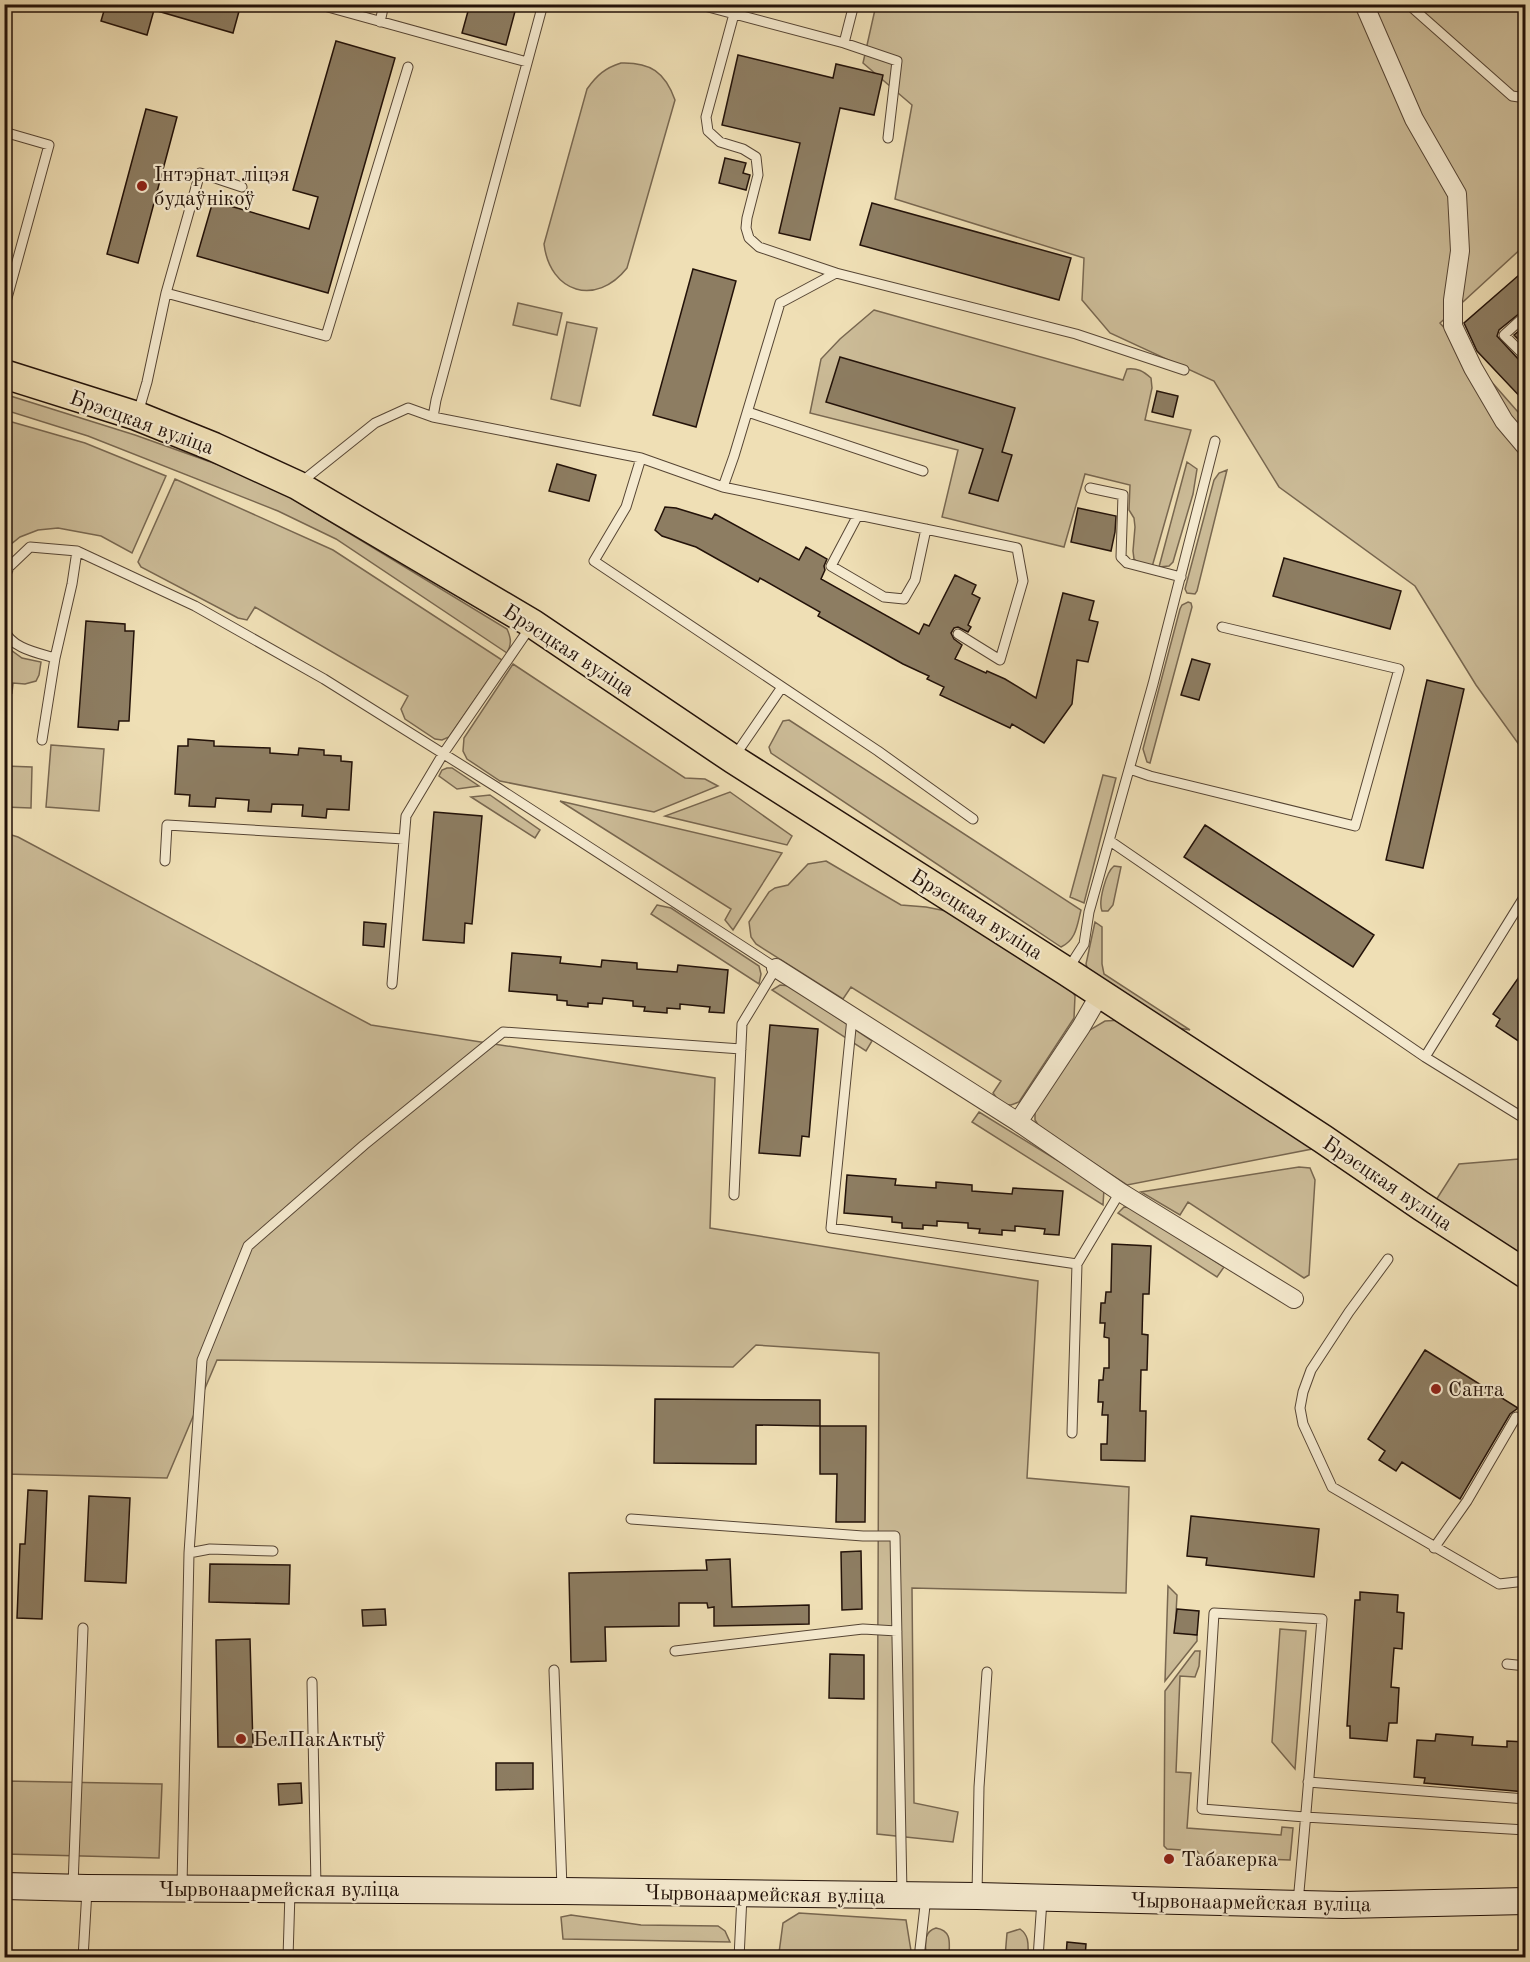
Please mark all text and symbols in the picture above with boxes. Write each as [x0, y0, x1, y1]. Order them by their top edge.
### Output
place label: Інтэрнат ліцэя будаўнікоў [154, 165, 290, 210]
marker: Інтэрнат ліцэя будаўнікоў [135, 179, 149, 193]
street label: Брэсцкая вуліца [67, 388, 216, 459]
street label: Брэсцкая вуліца [499, 601, 638, 701]
street label: Брэсцкая вуліца [906, 866, 1046, 964]
street label: Брэсцкая вуліца [1318, 1133, 1456, 1235]
place label: Санта [1448, 1380, 1504, 1401]
marker: Санта [1429, 1382, 1443, 1396]
place label: БелПакАктыў [253, 1730, 386, 1751]
marker: БелПакАктыў [234, 1732, 248, 1746]
place label: Табакерка [1181, 1850, 1278, 1871]
marker: Табакерка [1162, 1852, 1176, 1866]
street label: Чырвонаармейская вуліца [159, 1880, 399, 1901]
street label: Чырвонаармейская вуліца [644, 1883, 886, 1908]
street label: Чырвонаармейская вуліца [1130, 1891, 1372, 1916]

